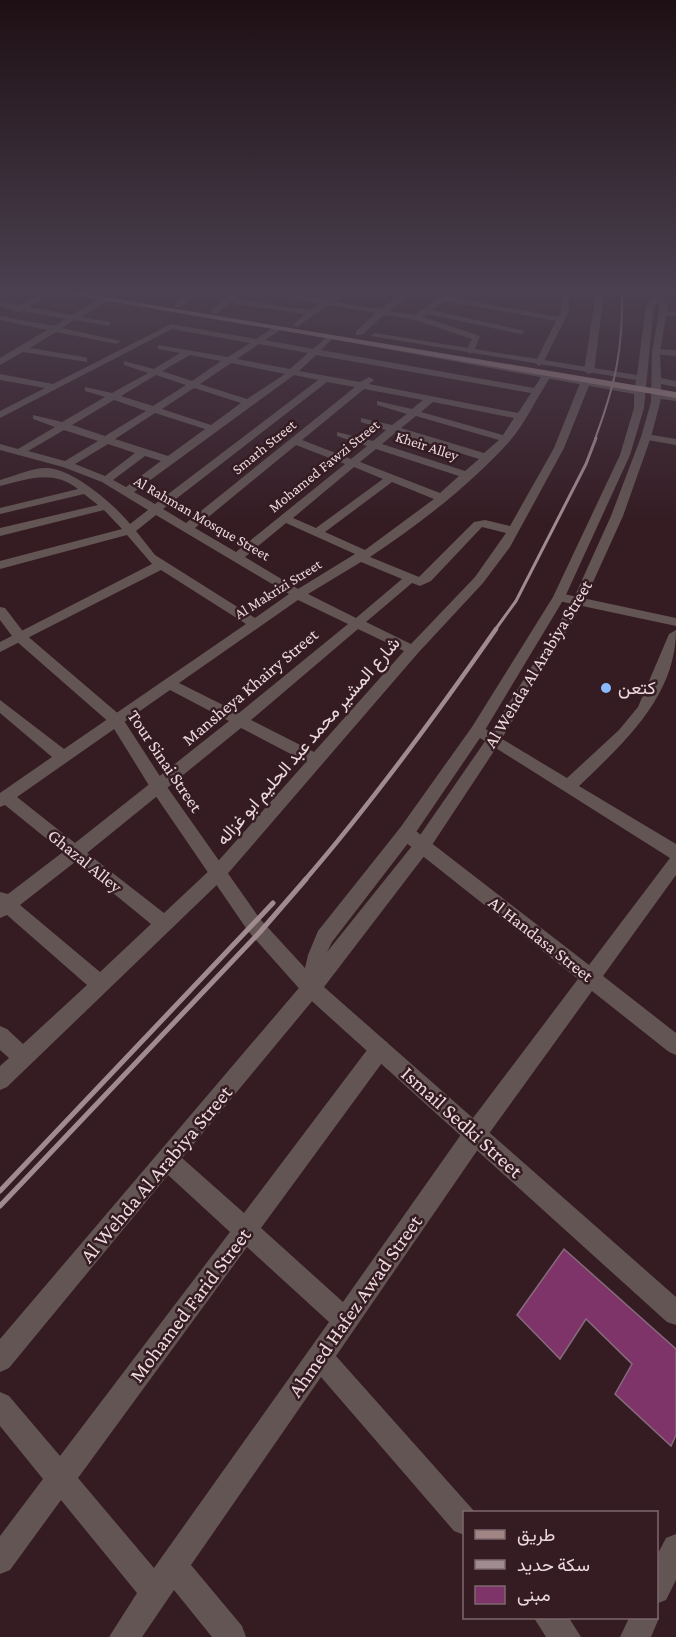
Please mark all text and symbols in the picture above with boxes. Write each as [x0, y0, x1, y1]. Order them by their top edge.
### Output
street label: Smarh Street [229, 416, 300, 478]
street label: Mohamed Fawzi Street [266, 416, 383, 515]
street label: Kheir Alley [393, 428, 461, 465]
street label: Al Rahman Mosque Street [131, 472, 274, 565]
street label: Al Makrizi Street [232, 555, 325, 622]
street label: Al Wehda Al Arabiya Street [480, 576, 597, 751]
street label: Mansheya Khairy Street [178, 624, 323, 750]
street label: شارع المشير محمد عبد الحليم ابو غزاله [212, 633, 405, 850]
place label: كتعن [618, 678, 656, 699]
marker: كتعن [599, 681, 613, 695]
street label: Tour Sinai Street [124, 706, 207, 817]
street label: Ghazal Alley [44, 825, 127, 897]
street label: Al Handasa Street [485, 892, 598, 987]
street label: Ismail Sedki Street [396, 1061, 528, 1183]
street label: Al Wehda Al Arabiya Street [75, 1080, 238, 1267]
street label: Ahmed Hafez Awad Street [283, 1210, 428, 1402]
street label: Mohamed Farid Street [124, 1222, 256, 1387]
legend [463, 1511, 658, 1619]
text: طريق [517, 1525, 555, 1546]
text: سكة حديد [517, 1555, 590, 1575]
text: مبنى [517, 1585, 551, 1606]

